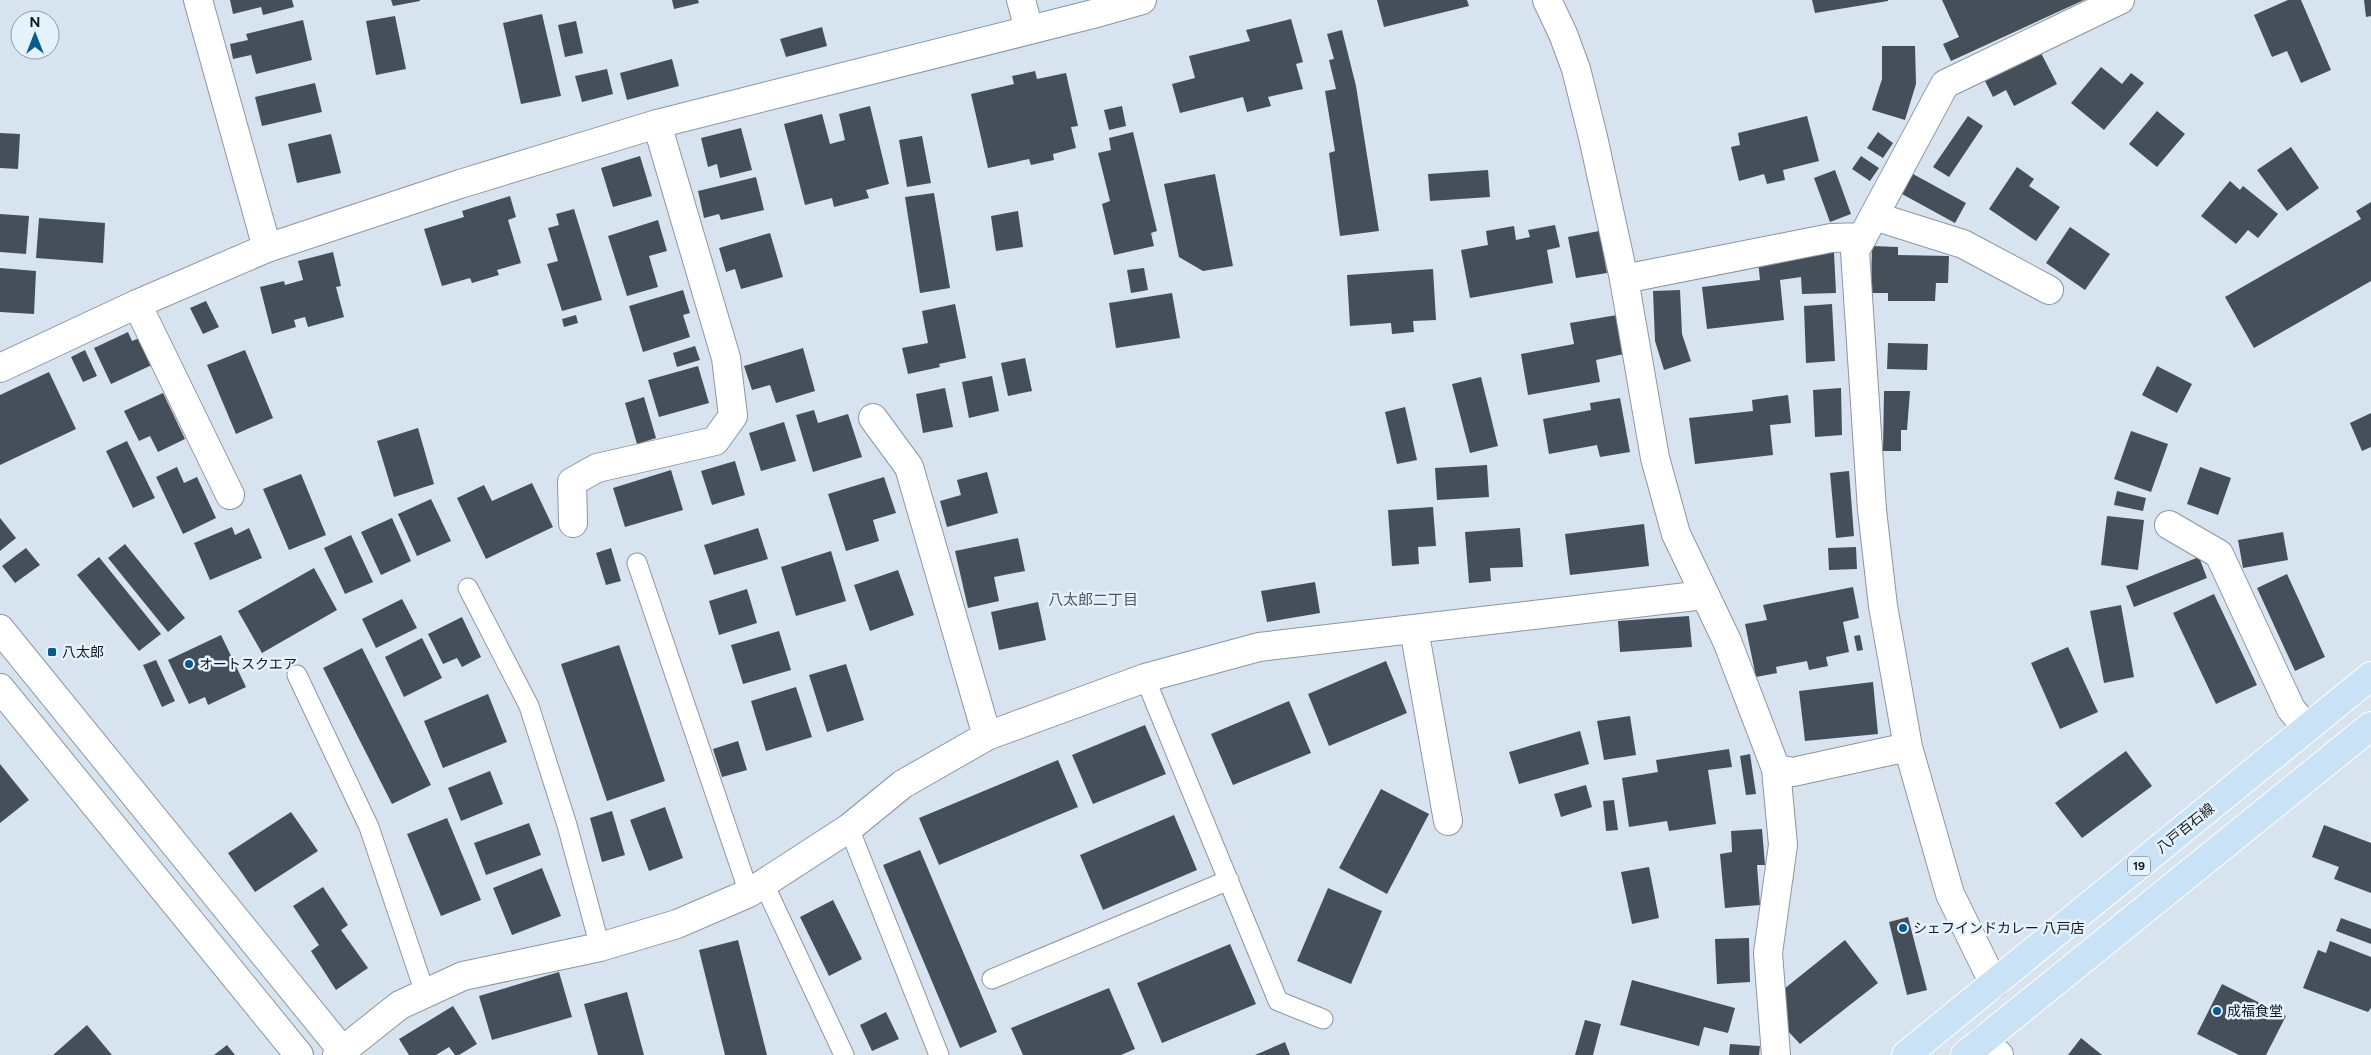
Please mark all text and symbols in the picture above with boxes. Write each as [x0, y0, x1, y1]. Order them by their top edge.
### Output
north arrow [10, 10, 60, 60]
text: N [30, 14, 40, 31]
district label: 八太郎二丁目 [1048, 591, 1138, 609]
place label: 八太郎 [62, 644, 104, 661]
marker: 八太郎 [46, 646, 58, 658]
place label: オートスクエア [199, 656, 297, 673]
marker: オートスクエア [183, 658, 195, 670]
street label: 八戸百石線 [2153, 800, 2218, 857]
road number: 19 [2128, 856, 2150, 876]
place label: シェフインドカレー 八戸店 [1913, 920, 2084, 937]
marker: シェフインドカレー 八戸店 [1897, 922, 1909, 934]
place label: 成福食堂 [2227, 1003, 2283, 1020]
marker: 成福食堂 [2211, 1005, 2223, 1017]

